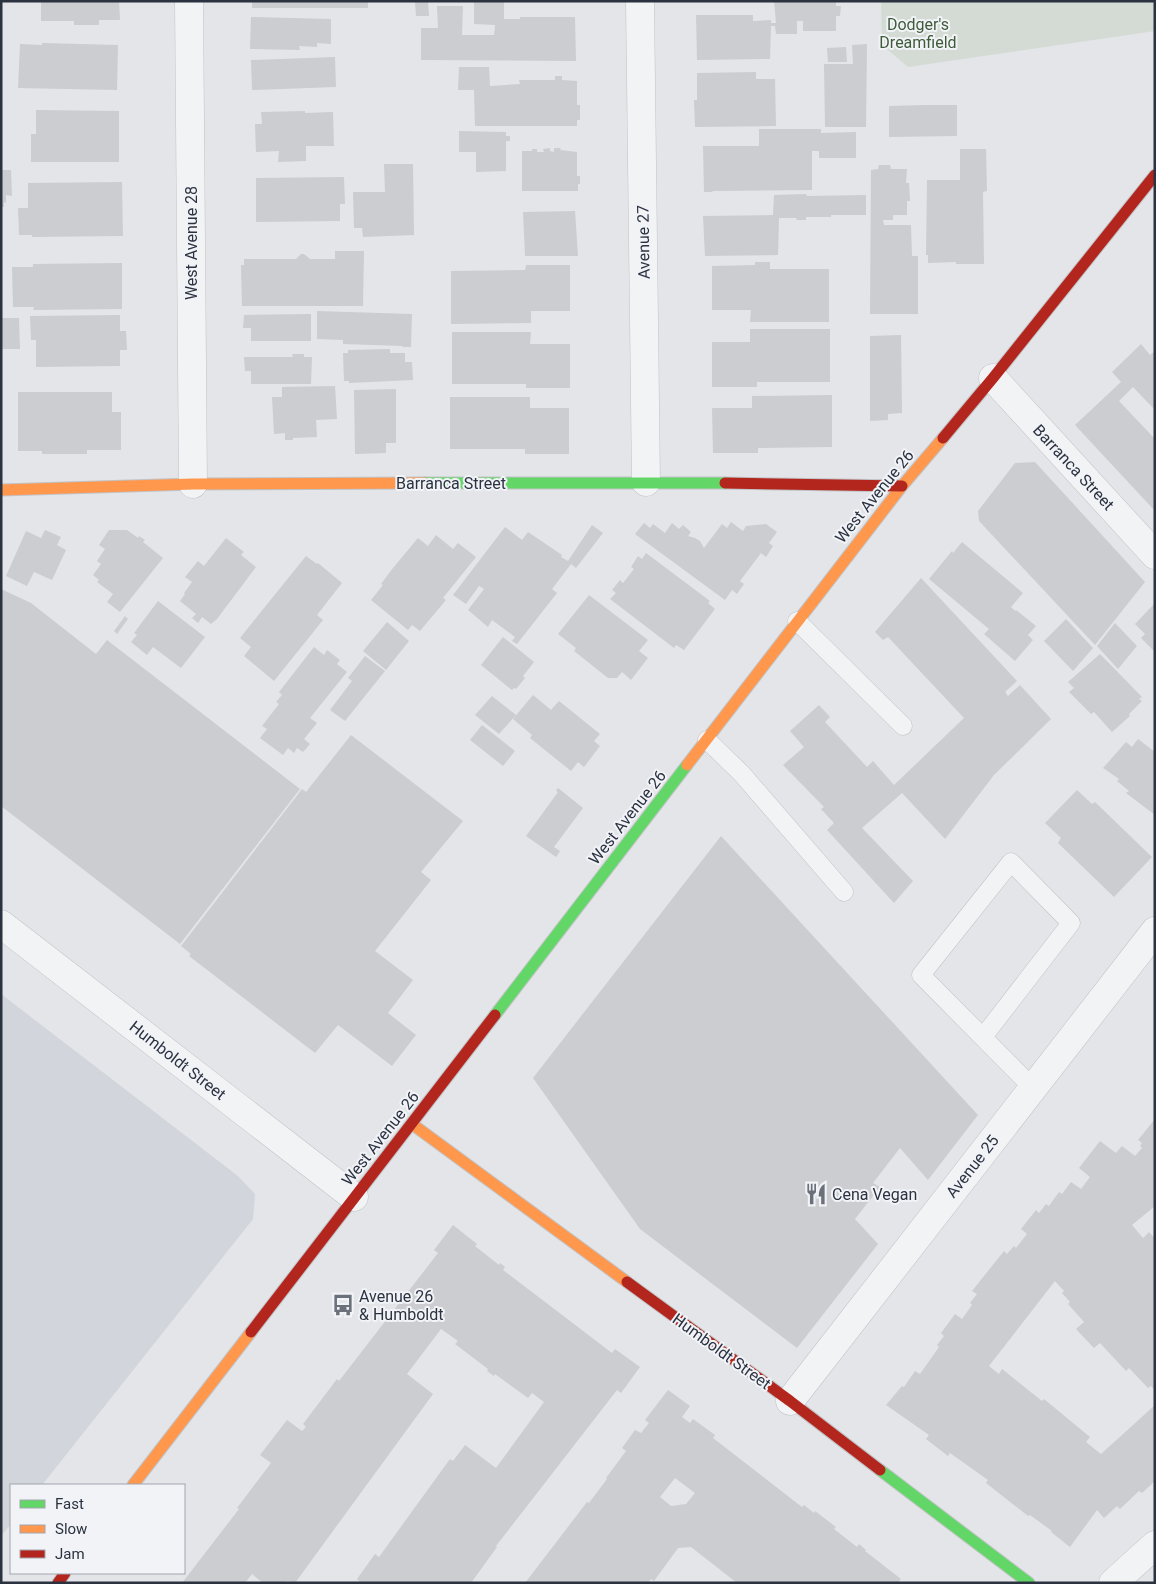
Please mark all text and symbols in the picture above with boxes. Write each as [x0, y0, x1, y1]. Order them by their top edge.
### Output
park label: Dodger's Dreamfield [879, 15, 957, 52]
street label: West Avenue 28 [182, 186, 201, 300]
street label: Avenue 27 [633, 205, 654, 279]
street label: Barranca Street [1029, 421, 1118, 514]
street label: West Avenue 26 [831, 446, 918, 547]
street label: Barranca Street [396, 474, 506, 493]
street label: West Avenue 26 [585, 766, 670, 868]
street label: Humboldt Street [126, 1017, 230, 1104]
street label: West Avenue 26 [338, 1087, 423, 1189]
street label: Avenue 25 [942, 1131, 1003, 1201]
restaurant icon: Cena Vegan [803, 1181, 829, 1207]
place label: Cena Vegan [832, 1185, 917, 1204]
place label: Avenue 26 & Humboldt [359, 1287, 443, 1324]
bus stop icon: Avenue 26 & Humboldt [330, 1292, 356, 1318]
street label: Humboldt Street [669, 1309, 774, 1393]
legend [10, 1484, 185, 1574]
text: Fast [55, 1495, 84, 1513]
text: Slow [55, 1520, 87, 1538]
text: Jam [55, 1545, 85, 1563]

